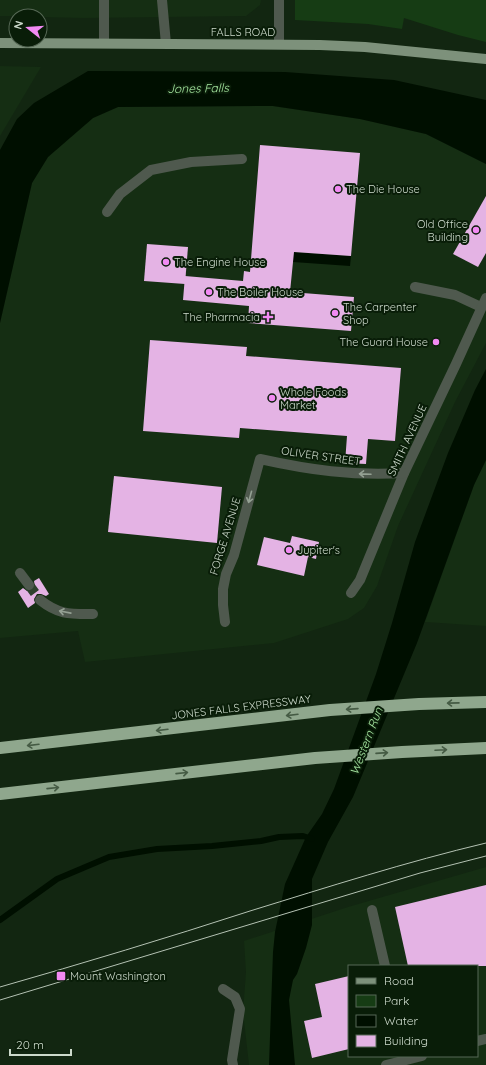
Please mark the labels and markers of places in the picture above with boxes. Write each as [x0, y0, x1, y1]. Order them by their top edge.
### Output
place label: The Die House [346, 182, 420, 196]
marker: The Die House [333, 184, 343, 194]
place label: Old Office Building [417, 217, 468, 244]
marker: Old Office Building [471, 225, 481, 235]
place label: The Engine House [174, 255, 266, 269]
marker: The Engine House [161, 257, 171, 267]
place label: The Boiler House [217, 285, 303, 299]
marker: The Boiler House [204, 287, 214, 297]
place label: The Carpenter Shop [343, 300, 417, 327]
marker: The Carpenter Shop [330, 308, 340, 318]
place label: The Pharmacia [183, 310, 260, 324]
marker: The Pharmacia [263, 312, 273, 322]
place label: The Guard House [339, 335, 428, 349]
marker: The Guard House [431, 337, 441, 347]
place label: Whole Foods Market [280, 385, 346, 412]
marker: Whole Foods Market [267, 393, 277, 403]
place label: Jupiter's [297, 543, 340, 557]
marker: Jupiter's [284, 545, 294, 555]
place label: Mount Washington [70, 969, 166, 983]
marker: Mount Washington [55, 970, 67, 982]

